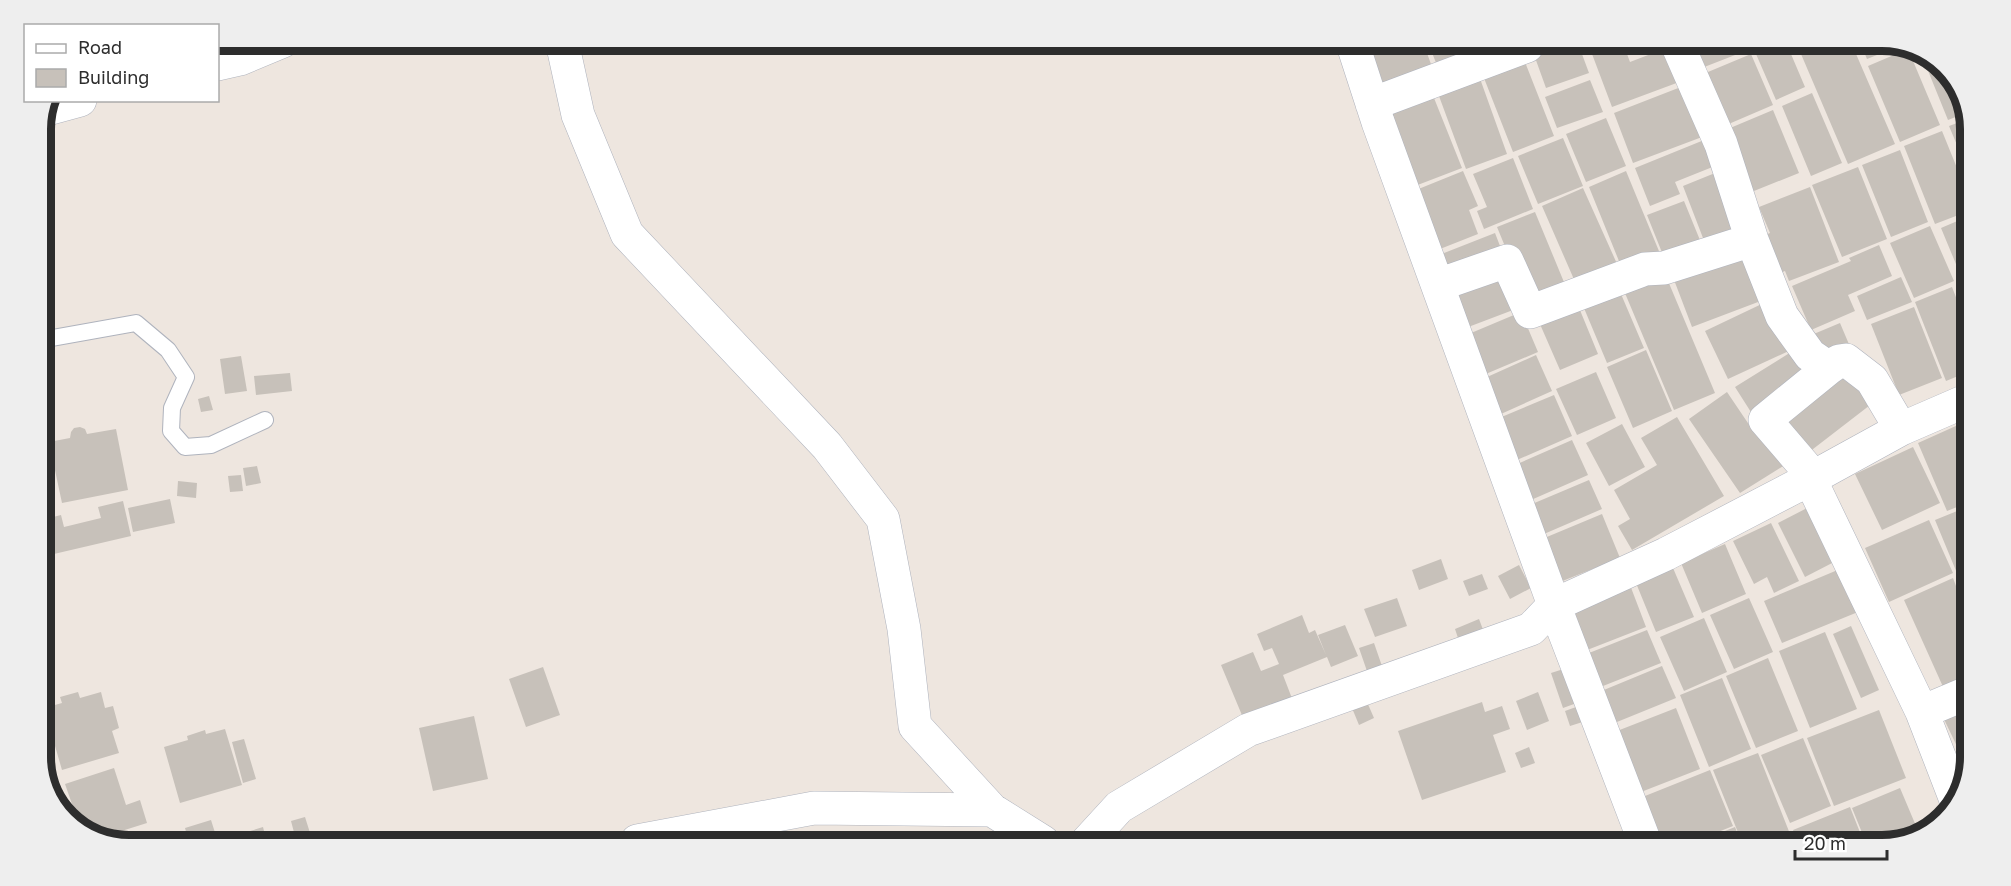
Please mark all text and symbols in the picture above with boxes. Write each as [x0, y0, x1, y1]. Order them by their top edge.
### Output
legend [24, 24, 219, 102]
text: Road [78, 36, 122, 58]
text: Building [78, 66, 149, 88]
scale bar [1795, 823, 1886, 861]
text: 20 m [1804, 832, 1846, 854]

